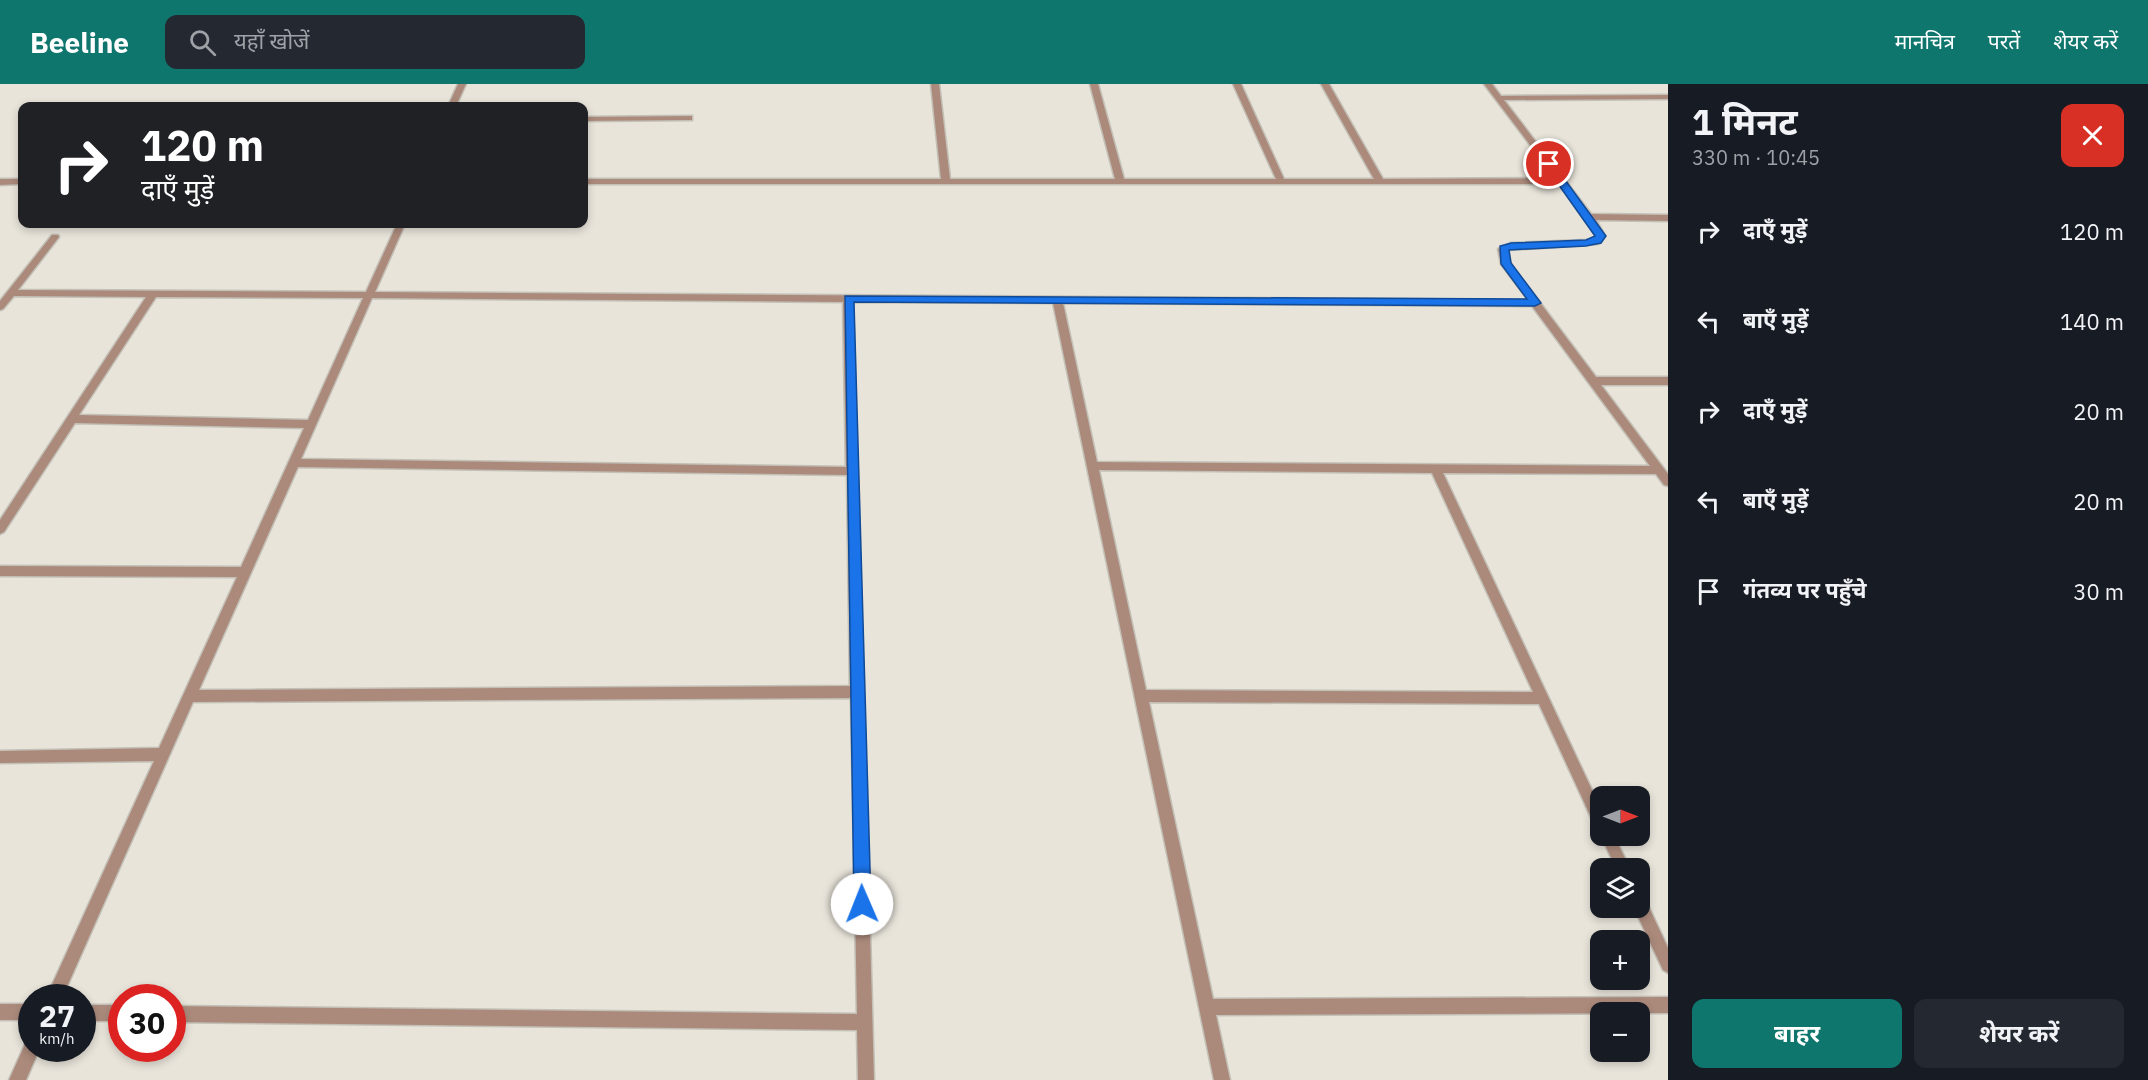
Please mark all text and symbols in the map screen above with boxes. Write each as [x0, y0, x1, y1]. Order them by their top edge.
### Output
search box [165, 15, 585, 69]
text: Beeline [30, 24, 129, 61]
icon: search [186, 26, 219, 59]
text: यहाँ खोजें [234, 26, 309, 55]
text: मानचित्र [1895, 27, 1955, 55]
text: परतें [1988, 27, 2020, 55]
text: शेयर करें [2053, 27, 2118, 55]
text: 1 मिनट [1692, 98, 1798, 145]
button: close [2061, 104, 2124, 167]
text: 120 m [141, 118, 264, 173]
icon: right [42, 126, 120, 204]
pin [1523, 138, 1574, 189]
text: 330 m · 10:45 [1692, 144, 1820, 171]
icon: arrive [1532, 147, 1565, 180]
text: दाएँ मुड़ें [141, 171, 214, 206]
icon: right [1692, 215, 1725, 248]
text: दाएँ मुड़ें [1743, 215, 1807, 244]
text: 120 m [2060, 217, 2124, 246]
icon: left [1692, 305, 1725, 338]
text: बाएँ मुड़ें [1743, 305, 1809, 334]
text: 140 m [2060, 307, 2124, 336]
icon: right [1692, 395, 1725, 428]
text: दाएँ मुड़ें [1743, 395, 1807, 424]
text: 20 m [2073, 397, 2124, 426]
icon: left [1692, 485, 1725, 518]
text: बाएँ मुड़ें [1743, 485, 1809, 514]
text: 20 m [2073, 487, 2124, 516]
icon: arrive [1692, 575, 1725, 608]
text: गंतव्य पर पहुँचे [1743, 575, 1867, 604]
text: 30 m [2073, 577, 2124, 606]
north arrow [1590, 786, 1650, 846]
map controls [1590, 786, 1650, 1062]
button: layers [1590, 858, 1650, 918]
position arrow [830, 872, 894, 936]
button: + [1590, 930, 1650, 990]
speed limit sign: 30 [108, 984, 186, 1062]
text: 27 [39, 996, 75, 1035]
button: बाहर [1692, 999, 1902, 1068]
button: शेयर करें [1914, 999, 2124, 1068]
button: − [1590, 1002, 1650, 1062]
text: km/h [39, 1029, 75, 1048]

